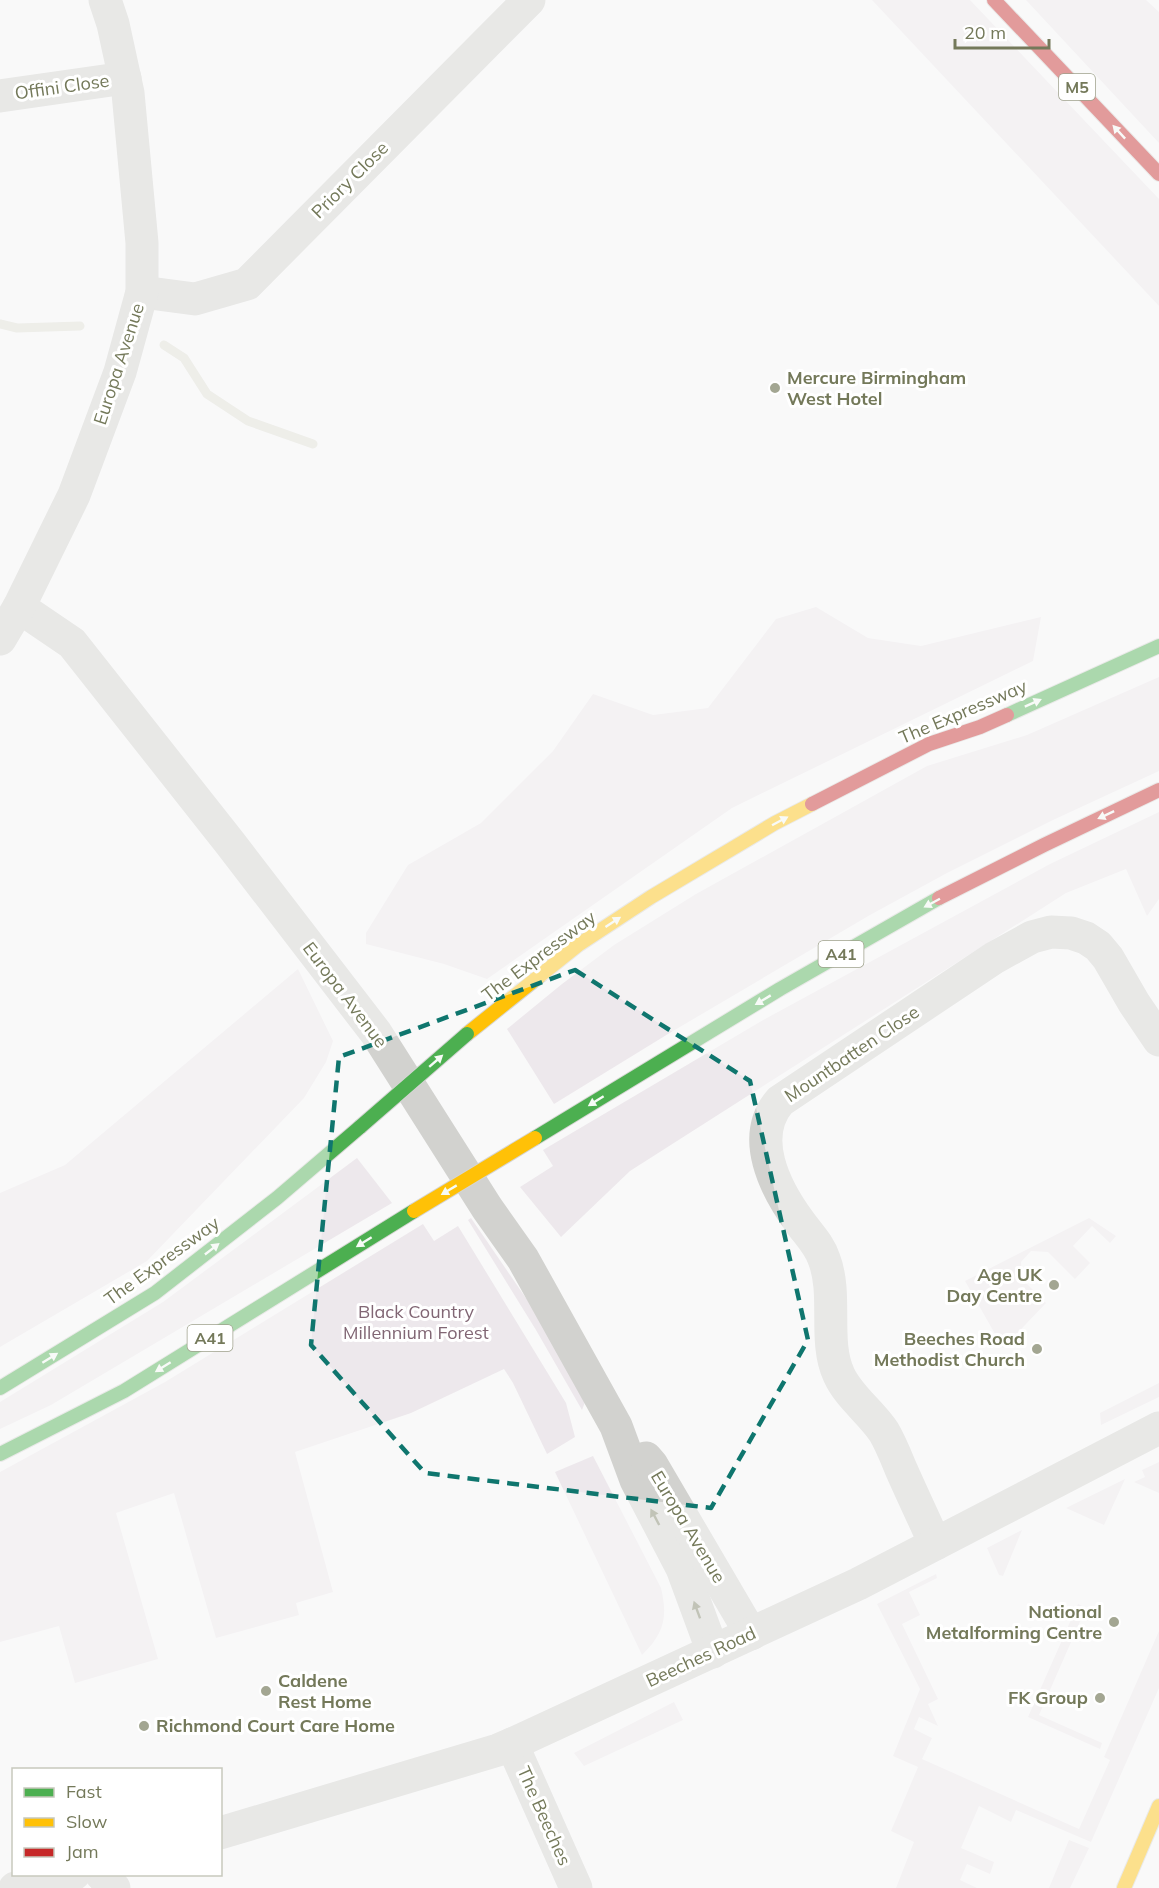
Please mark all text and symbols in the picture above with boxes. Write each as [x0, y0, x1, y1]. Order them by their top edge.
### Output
scale bar [955, 12, 1050, 50]
text: 20 m [964, 21, 1006, 44]
street label: Offini Close [13, 68, 111, 105]
road number: M5 [1059, 74, 1095, 100]
one-way arrow [1112, 124, 1126, 139]
street label: Priory Close [306, 136, 393, 223]
street label: Europa Avenue [88, 300, 149, 428]
place label: Mercure Birmingham West Hotel [787, 366, 966, 410]
marker: Mercure Birmingham West Hotel [768, 381, 782, 395]
street label: The Expressway [895, 674, 1031, 749]
one-way arrow [1024, 698, 1042, 707]
one-way arrow [1097, 811, 1115, 821]
one-way arrow [772, 816, 789, 826]
one-way arrow [923, 898, 940, 908]
street label: The Expressway [477, 905, 600, 1006]
one-way arrow [605, 917, 621, 928]
street label: Europa Avenue [298, 937, 393, 1052]
road number: A41 [818, 941, 864, 967]
one-way arrow [754, 995, 771, 1005]
street label: Mountbatten Close [780, 1000, 923, 1107]
one-way arrow [428, 1055, 443, 1068]
one-way arrow [588, 1095, 604, 1106]
one-way arrow [441, 1184, 457, 1195]
street label: The Expressway [100, 1211, 224, 1310]
one-way arrow [356, 1236, 372, 1247]
one-way arrow [203, 1243, 219, 1255]
place label: Age UK Day Centre [946, 1263, 1043, 1307]
marker: Age UK Day Centre [1047, 1278, 1061, 1292]
park label: Black Country Millennium Forest [343, 1300, 489, 1344]
road number: A41 [188, 1325, 232, 1351]
place label: Beeches Road Methodist Church [874, 1327, 1025, 1371]
marker: Beeches Road Methodist Church [1030, 1342, 1044, 1356]
one-way arrow [42, 1352, 58, 1363]
one-way arrow [155, 1361, 171, 1372]
street label: Europa Avenue [646, 1467, 731, 1587]
one-way arrow [650, 1508, 660, 1525]
place label: National Metalforming Centre [926, 1600, 1102, 1644]
one-way arrow [692, 1601, 702, 1619]
marker: National Metalforming Centre [1107, 1615, 1121, 1629]
street label: Beeches Road [642, 1621, 759, 1692]
place label: Caldene Rest Home [278, 1669, 372, 1713]
marker: Caldene Rest Home [259, 1684, 273, 1698]
place label: FK Group [1008, 1686, 1088, 1709]
marker: FK Group [1093, 1691, 1107, 1705]
place label: Richmond Court Care Home [156, 1714, 395, 1737]
marker: Richmond Court Care Home [137, 1719, 151, 1733]
street label: The Beeches [512, 1763, 577, 1869]
legend [12, 1768, 222, 1876]
text: Fast [66, 1780, 102, 1803]
text: Slow [66, 1810, 108, 1833]
text: Jam [66, 1840, 99, 1863]

